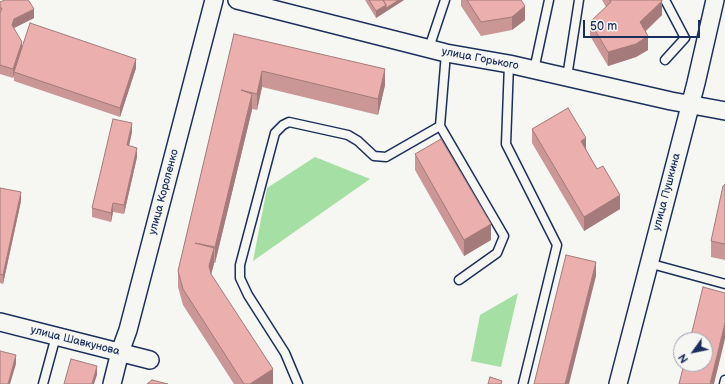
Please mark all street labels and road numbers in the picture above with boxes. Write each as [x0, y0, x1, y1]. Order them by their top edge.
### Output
street label: улица Горького [440, 45, 520, 73]
street label: улица Короленко [146, 148, 182, 236]
street label: улица Пушкина [650, 152, 684, 232]
street label: улица Шавкунова [29, 324, 121, 358]

